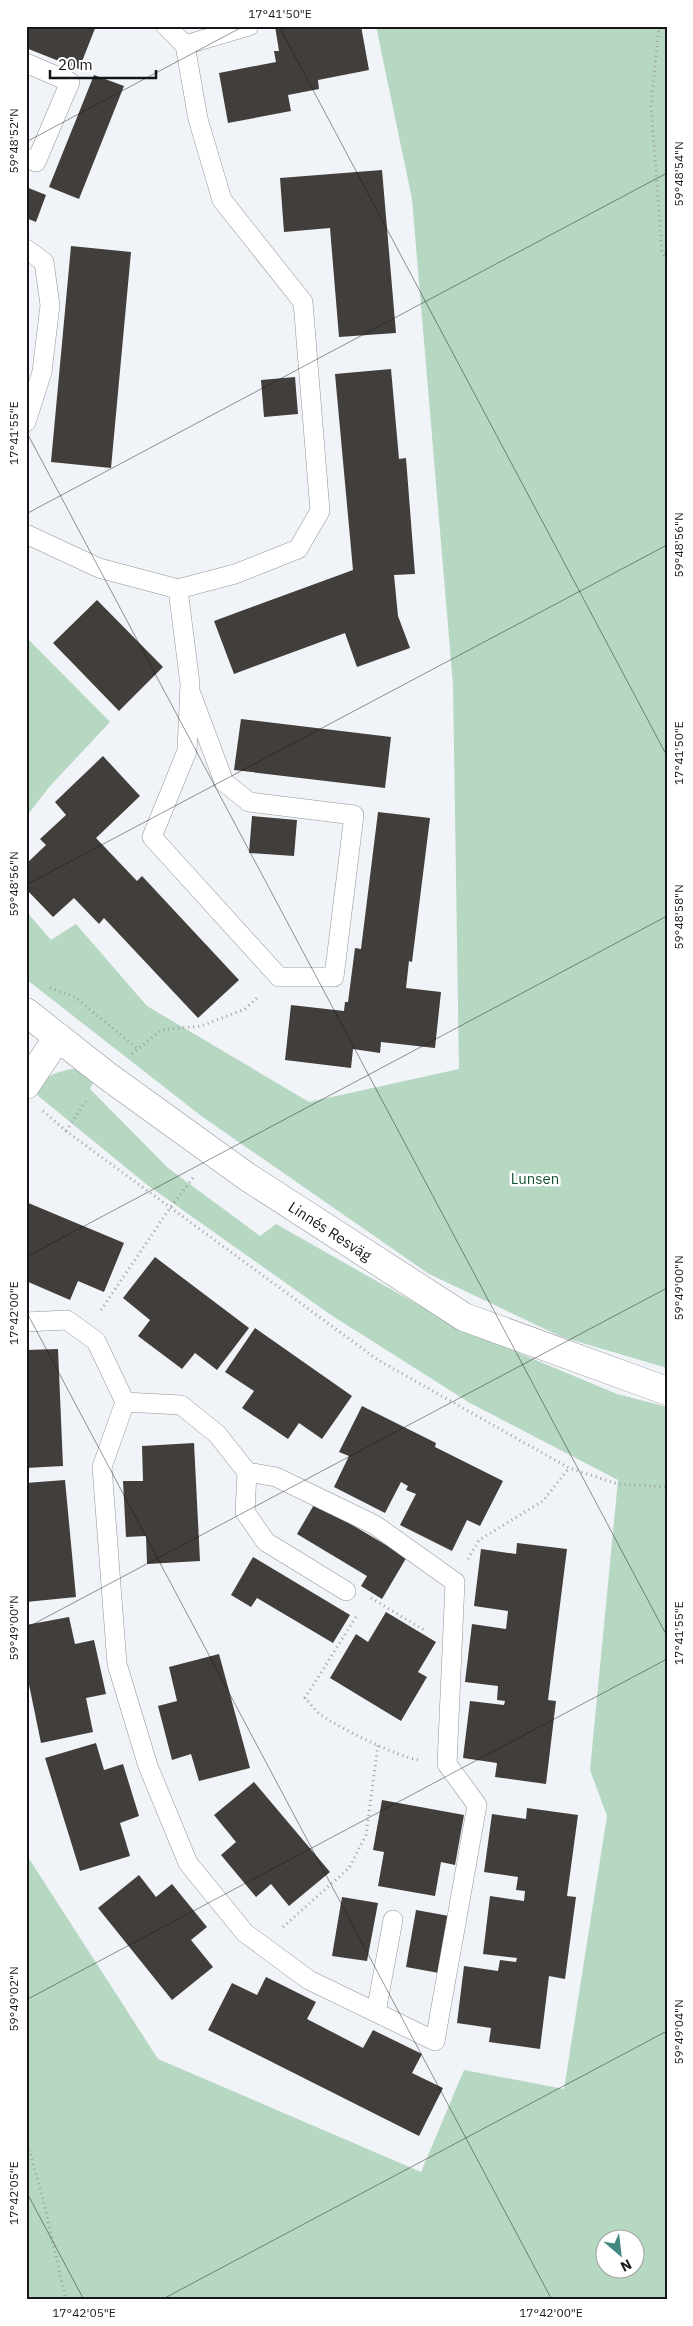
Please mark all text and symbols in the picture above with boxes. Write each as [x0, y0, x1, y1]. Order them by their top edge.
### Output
text: 17°41'50"E [248, 6, 312, 21]
scale bar [50, 48, 156, 80]
text: 20 m [58, 55, 93, 74]
text: 59°48'52"N [6, 108, 21, 174]
text: 59°48'54"N [671, 141, 686, 207]
text: 17°41'55"E [6, 401, 21, 465]
text: 59°48'56"N [671, 512, 686, 578]
text: 17°41'50"E [671, 721, 686, 785]
text: 59°48'56"N [6, 851, 21, 917]
text: 59°48'58"N [671, 884, 686, 950]
park label: Lunsen [511, 1169, 559, 1188]
street label: Linnés Resväg [285, 1197, 376, 1265]
text: 59°49'00"N [671, 1255, 686, 1321]
text: 17°42'00"E [6, 1281, 21, 1345]
text: 59°49'00"N [6, 1595, 21, 1661]
text: 17°41'55"E [671, 1601, 686, 1665]
text: 59°49'02"N [6, 1966, 21, 2032]
text: 59°49'04"N [671, 1999, 686, 2065]
text: 17°42'05"E [6, 2161, 21, 2225]
north arrow [596, 2228, 646, 2278]
text: N [617, 2255, 635, 2276]
text: 17°42'05"E [52, 2305, 116, 2320]
text: 17°42'00"E [519, 2305, 583, 2320]

